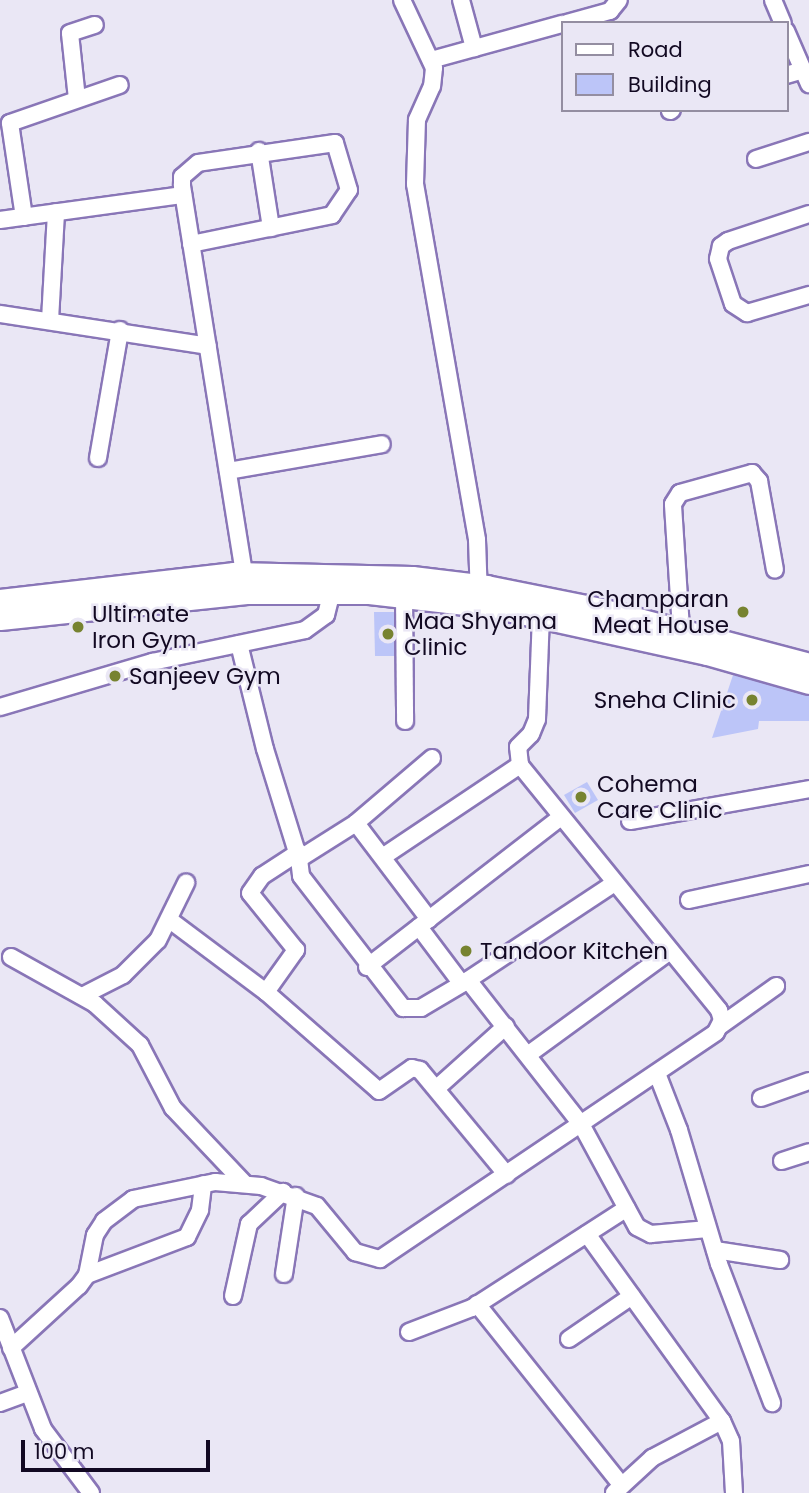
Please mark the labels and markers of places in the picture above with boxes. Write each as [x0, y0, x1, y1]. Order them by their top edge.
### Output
place label: Champaran Meat House [587, 585, 729, 639]
place label: Ultimate Iron Gym [92, 600, 196, 654]
marker: Champaran Meat House [735, 604, 751, 620]
place label: Maa Shyama Clinic [404, 607, 557, 661]
marker: Ultimate Iron Gym [70, 619, 86, 635]
marker: Maa Shyama Clinic [378, 624, 398, 644]
place label: Sanjeev Gym [129, 662, 281, 690]
marker: Sanjeev Gym [107, 668, 123, 684]
place label: Sneha Clinic [594, 686, 736, 714]
marker: Sneha Clinic [742, 690, 762, 710]
place label: Cohema Care Clinic [597, 770, 723, 824]
marker: Cohema Care Clinic [571, 787, 591, 807]
place label: Tandoor Kitchen [480, 937, 668, 965]
marker: Tandoor Kitchen [458, 943, 474, 959]

